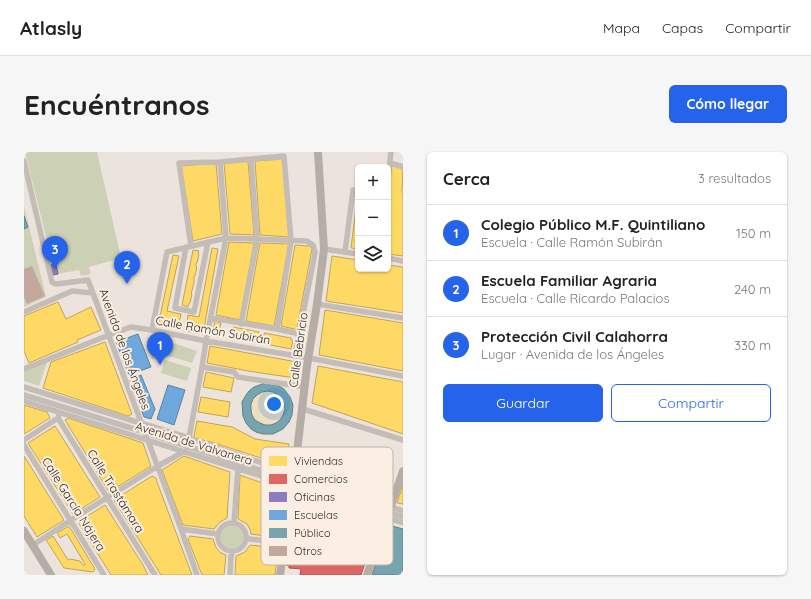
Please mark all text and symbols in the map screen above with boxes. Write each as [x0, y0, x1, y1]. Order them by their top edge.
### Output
text: Atlasly [20, 16, 82, 40]
text: Mapa [603, 19, 640, 37]
text: Capas [662, 19, 703, 37]
text: Compartir [725, 19, 791, 37]
button: Cómo llegar [669, 85, 787, 123]
text: Encuéntranos [24, 87, 209, 122]
map controls [355, 164, 391, 272]
button: + [355, 164, 391, 200]
text: Cerca [443, 168, 490, 189]
text: 3 resultados [698, 170, 771, 186]
button: − [355, 200, 391, 236]
text: Colegio Público M.F. Quintiliano [481, 215, 705, 234]
text: 1 [453, 225, 459, 241]
text: 150 m [736, 225, 771, 241]
text: Escuela · Calle Ramón Subirán [481, 234, 663, 250]
pin: 3 [42, 236, 68, 269]
button: layers [355, 236, 391, 272]
pin: 2 [114, 251, 140, 284]
text: Escuela Familiar Agraria [481, 271, 657, 290]
text: 2 [452, 281, 460, 297]
text: 240 m [734, 281, 771, 297]
street label: Avenida de los Ángeles [96, 286, 154, 412]
text: Escuela · Calle Ricardo Palacios [481, 290, 670, 306]
street label: Calle Bebricio [285, 312, 311, 388]
street label: Calle Ramón Subirán [154, 313, 272, 347]
text: Protección Civil Calahorra [481, 327, 668, 346]
pin: 1 [147, 332, 173, 365]
text: 3 [453, 337, 459, 353]
text: 330 m [734, 337, 771, 353]
text: Lugar · Avenida de los Ángeles [481, 346, 664, 362]
button: Guardar [443, 384, 603, 422]
button: Compartir [611, 384, 771, 422]
your location [264, 394, 284, 414]
street label: Avenida de Valvanera [134, 418, 254, 468]
street label: Calle Trastámara [84, 446, 148, 536]
legend [261, 447, 393, 565]
street label: Calle García Nájera [39, 454, 109, 554]
text: Viviendas [294, 454, 343, 468]
text: Comercios [294, 472, 348, 486]
text: Oficinas [294, 490, 335, 504]
text: Escuelas [294, 508, 338, 522]
text: Público [294, 526, 331, 540]
text: Otros [294, 544, 322, 558]

